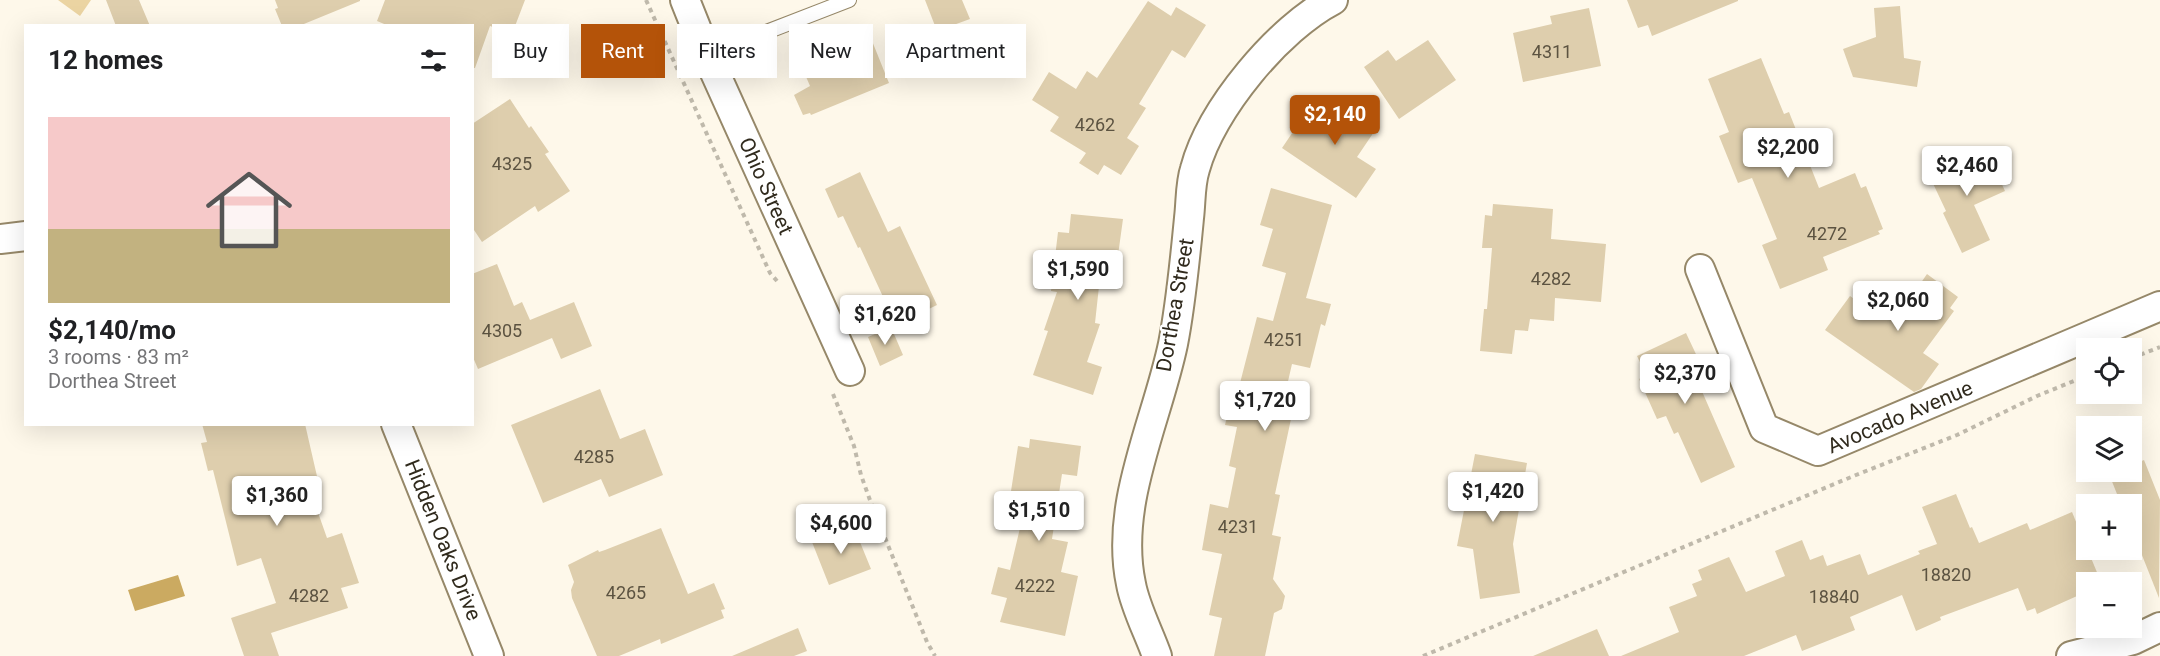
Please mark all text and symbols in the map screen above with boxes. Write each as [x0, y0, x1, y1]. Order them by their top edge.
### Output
chip: Buy [492, 24, 569, 78]
chip: Rent [581, 24, 665, 78]
chip: Filters [677, 24, 777, 78]
chip: New [789, 24, 873, 78]
chip: Apartment [885, 24, 1026, 78]
house number: 4311 [1532, 41, 1572, 62]
icon: filters [417, 44, 450, 77]
text: 12 homes [48, 45, 163, 75]
pin: $2,140 [1286, 95, 1384, 146]
text: $2,140 [1304, 102, 1366, 126]
house number: 4262 [1075, 114, 1115, 135]
pin: $2,200 [1739, 128, 1837, 179]
street label: Ohio Street [734, 134, 798, 238]
text: $2,200 [1757, 135, 1819, 159]
pin: $2,460 [1918, 146, 2016, 197]
house number: 4325 [492, 153, 532, 174]
text: $2,460 [1936, 153, 1998, 177]
icon: home [195, 156, 303, 264]
house number: 4272 [1807, 223, 1847, 244]
street label: Dorthea Street [1151, 236, 1199, 374]
pin: $1,590 [1029, 250, 1127, 301]
text: $1,590 [1047, 257, 1109, 281]
house number: 4282 [1531, 268, 1571, 289]
pin: $2,060 [1849, 281, 1947, 332]
text: $2,060 [1867, 288, 1929, 312]
pin: $1,620 [836, 295, 934, 346]
text: $1,620 [854, 302, 916, 326]
text: $2,140/mo [48, 315, 176, 345]
house number: 4305 [482, 320, 522, 341]
house number: 4251 [1264, 329, 1304, 350]
map controls [2076, 338, 2142, 638]
button: locate [2076, 338, 2142, 404]
text: 3 rooms · 83 m² [48, 345, 189, 369]
pin: $2,370 [1636, 354, 1734, 405]
text: $2,370 [1654, 361, 1716, 385]
text: Dorthea Street [48, 369, 177, 393]
street label: Avocado Avenue [1824, 376, 1976, 458]
pin: $1,720 [1216, 381, 1314, 432]
text: $1,720 [1234, 388, 1296, 412]
button: layers [2076, 416, 2142, 482]
house number: 4285 [574, 446, 614, 467]
street label: Hidden Oaks Drive [400, 456, 486, 624]
pin: $1,420 [1444, 472, 1542, 523]
pin: $1,360 [228, 476, 326, 527]
text: $1,420 [1462, 479, 1524, 503]
text: $1,360 [246, 483, 308, 507]
pin: $1,510 [990, 491, 1088, 542]
button: + [2076, 494, 2142, 560]
text: $1,510 [1008, 498, 1070, 522]
pin: $4,600 [792, 504, 890, 555]
text: $4,600 [810, 511, 872, 535]
house number: 4231 [1218, 516, 1258, 537]
house number: 18820 [1921, 564, 1971, 585]
button: − [2076, 572, 2142, 638]
house number: 4222 [1015, 575, 1055, 596]
house number: 4265 [606, 582, 646, 603]
house number: 4282 [289, 585, 329, 606]
house number: 18840 [1809, 586, 1859, 607]

